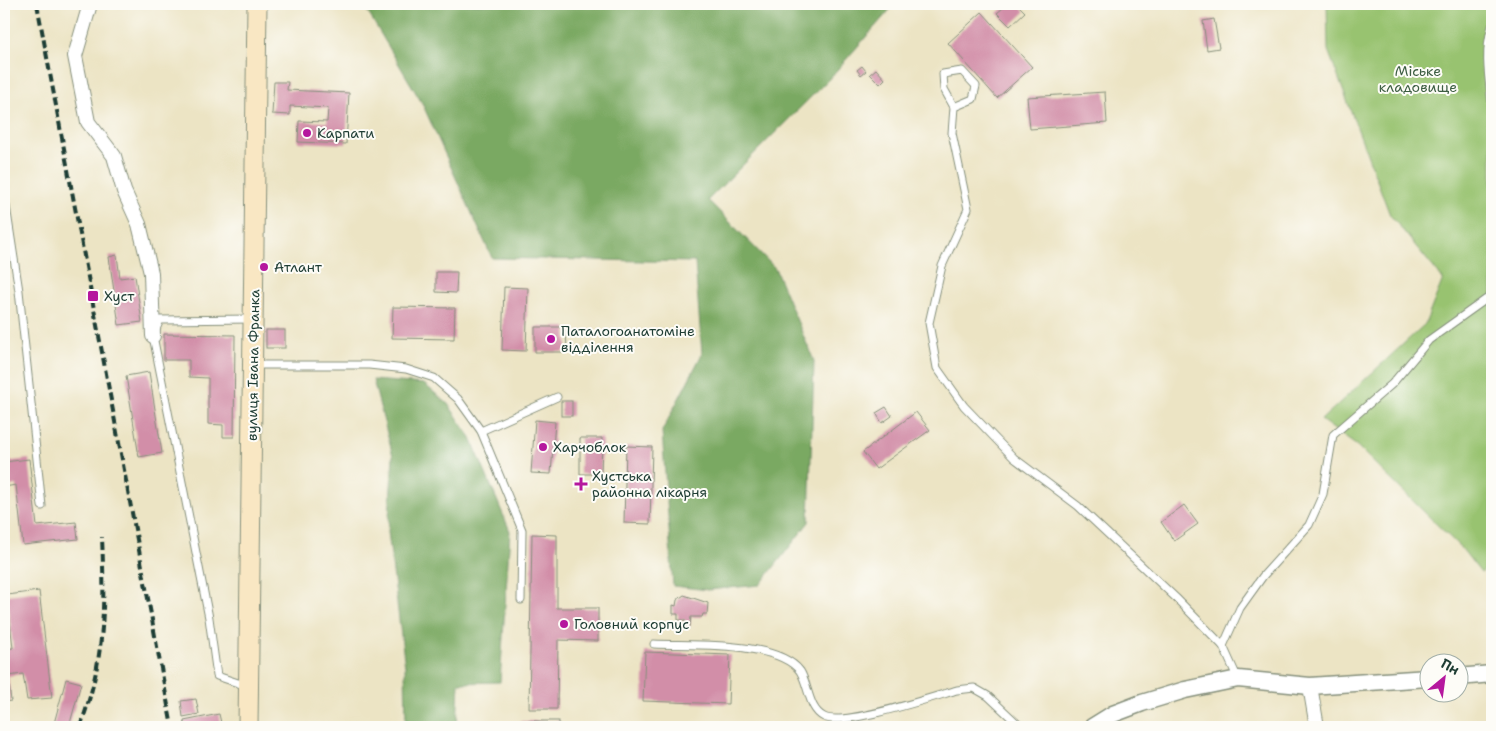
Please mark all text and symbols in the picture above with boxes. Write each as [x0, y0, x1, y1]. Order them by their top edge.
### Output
park label: Міське кладовище [1379, 62, 1457, 96]
place label: Карпати [317, 124, 374, 142]
marker: Карпати [301, 127, 313, 139]
place label: Атлант [274, 258, 323, 276]
marker: Атлант [258, 261, 270, 273]
place label: Хуст [104, 287, 135, 305]
marker: Хуст [86, 289, 100, 303]
street label: вулиця Івана Франка [243, 289, 263, 441]
place label: Паталогоанатоміне відділення [561, 322, 695, 356]
marker: Паталогоанатоміне відділення [545, 333, 557, 345]
place label: Харчоблок [553, 438, 627, 456]
marker: Харчоблок [537, 441, 549, 453]
place label: Хустська районна лікарня [592, 467, 707, 501]
marker: Хустська районна лікарня [574, 477, 588, 491]
place label: Головний корпус [574, 615, 689, 633]
marker: Головний корпус [558, 618, 570, 630]
north arrow [1418, 654, 1468, 704]
text: Пн [1438, 654, 1463, 679]

